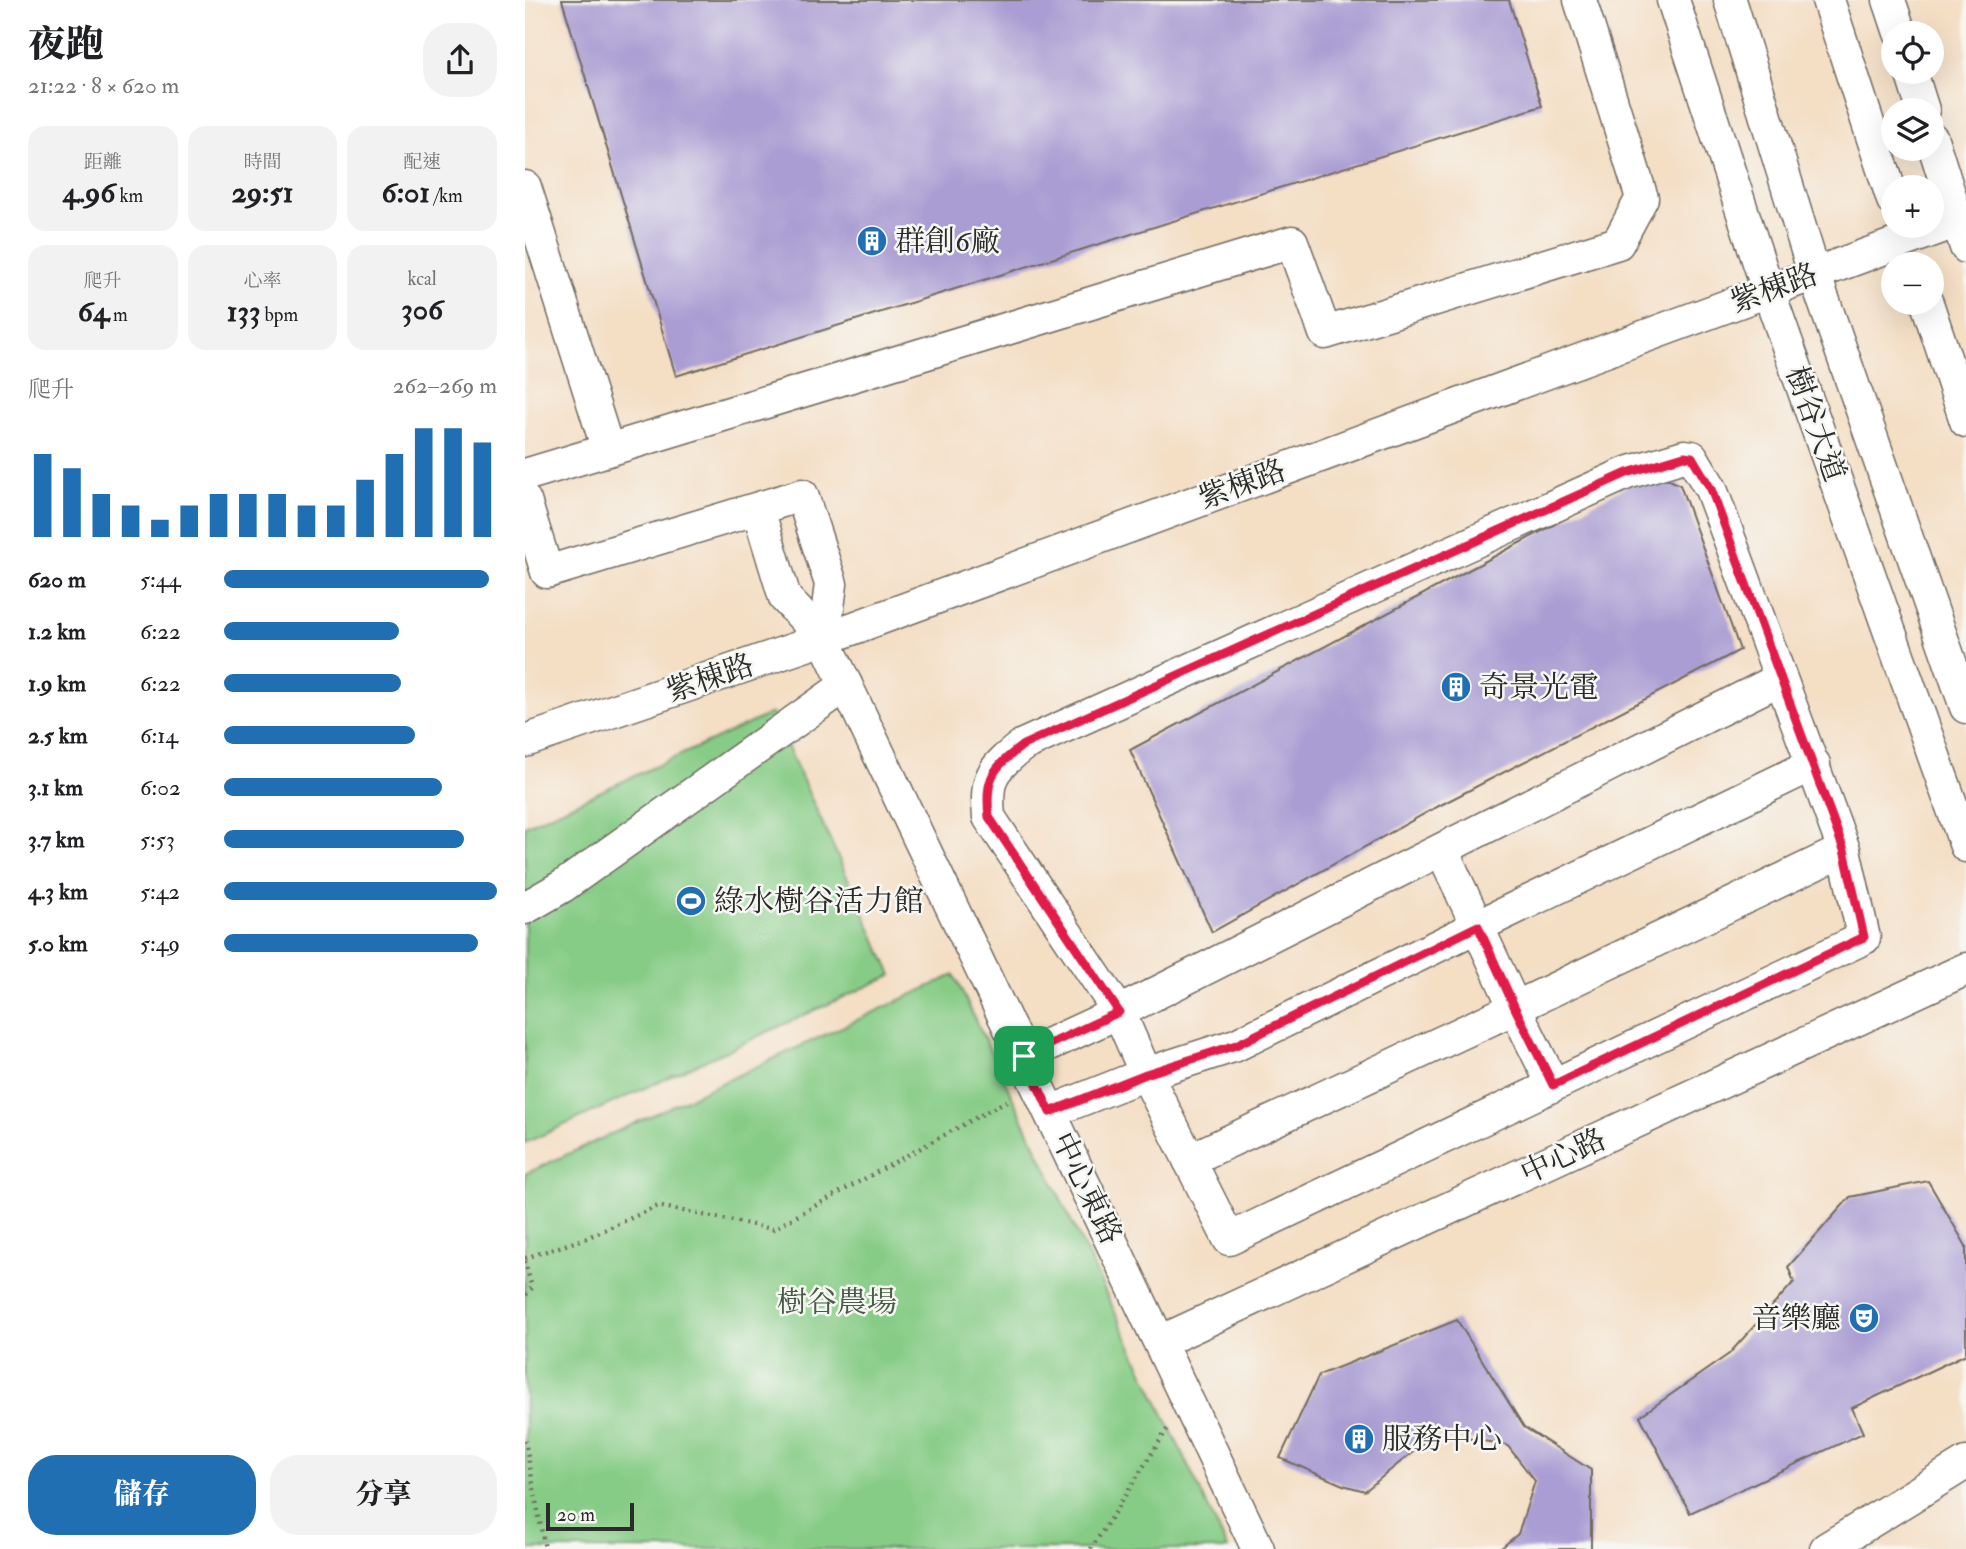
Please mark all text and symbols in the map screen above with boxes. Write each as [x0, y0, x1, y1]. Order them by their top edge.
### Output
text: 夜跑 [28, 21, 104, 69]
map controls [1881, 21, 1944, 315]
button: locate [1881, 21, 1944, 84]
button: share [423, 23, 497, 97]
text: 21:22 · 8 × 620 m [28, 71, 179, 100]
button: layers [1881, 98, 1944, 161]
text: 距離 [84, 150, 122, 174]
text: 時間 [243, 150, 282, 174]
text: 配速 [403, 150, 441, 174]
text: 4.96 [62, 174, 116, 211]
text: 29:51 [232, 174, 293, 211]
text: 6:01 [382, 174, 430, 211]
button: + [1881, 175, 1944, 238]
text: km [116, 184, 143, 208]
text: /km [430, 184, 463, 208]
place label: 群創6廠 [895, 223, 1000, 260]
building icon: 群創6廠 [855, 224, 889, 258]
button: − [1881, 252, 1944, 315]
street label: 紫棟路 [1726, 256, 1823, 321]
text: kcal [408, 267, 437, 291]
text: 爬升 [84, 269, 122, 293]
text: 心率 [243, 269, 282, 293]
text: 306 [401, 291, 443, 328]
text: 64 [78, 293, 109, 330]
text: 133 [227, 293, 261, 330]
text: m [109, 303, 128, 327]
text: bpm [261, 303, 298, 327]
street label: 樹谷大道 [1778, 361, 1853, 487]
text: 262–269 m [393, 371, 497, 400]
text: 爬升 [28, 375, 74, 404]
street label: 紫棟路 [1194, 452, 1291, 517]
text: 620 m [28, 565, 86, 594]
text: 5:44 [140, 565, 181, 594]
text: 1.2 km [28, 617, 86, 646]
text: 6:22 [140, 617, 181, 646]
street label: 紫棟路 [662, 646, 759, 711]
text: 1.9 km [28, 669, 86, 698]
text: 6:22 [140, 669, 181, 698]
place label: 奇景光電 [1479, 669, 1599, 706]
building icon: 奇景光電 [1439, 670, 1473, 704]
text: 2.5 km [28, 721, 88, 750]
text: 6:14 [140, 721, 178, 750]
text: 3.1 km [28, 773, 83, 802]
text: 6:02 [140, 773, 181, 802]
text: 3.7 km [28, 825, 85, 854]
text: 5:53 [140, 825, 175, 854]
text: 4.3 km [28, 877, 88, 906]
text: 5:42 [140, 877, 180, 906]
place label: 綠水樹谷活力館 [714, 883, 924, 920]
sports icon: 綠水樹谷活力館 [674, 884, 708, 918]
text: 5.0 km [28, 929, 88, 958]
text: 5:49 [140, 929, 180, 958]
pin [994, 1026, 1054, 1086]
icon: arrive [1005, 1037, 1043, 1075]
street label: 中心路 [1515, 1121, 1612, 1192]
street label: 中心東路 [1044, 1126, 1129, 1250]
park label: 樹谷農場 [777, 1284, 897, 1321]
place label: 音樂廳 [1751, 1300, 1841, 1337]
theatre icon: 音樂廳 [1847, 1301, 1881, 1335]
place label: 服務中心 [1382, 1421, 1502, 1458]
building icon: 服務中心 [1342, 1422, 1376, 1456]
button: 儲存 [28, 1455, 256, 1535]
button: 分享 [270, 1455, 497, 1535]
scale bar [546, 1500, 633, 1532]
text: 20 m [557, 1503, 595, 1527]

